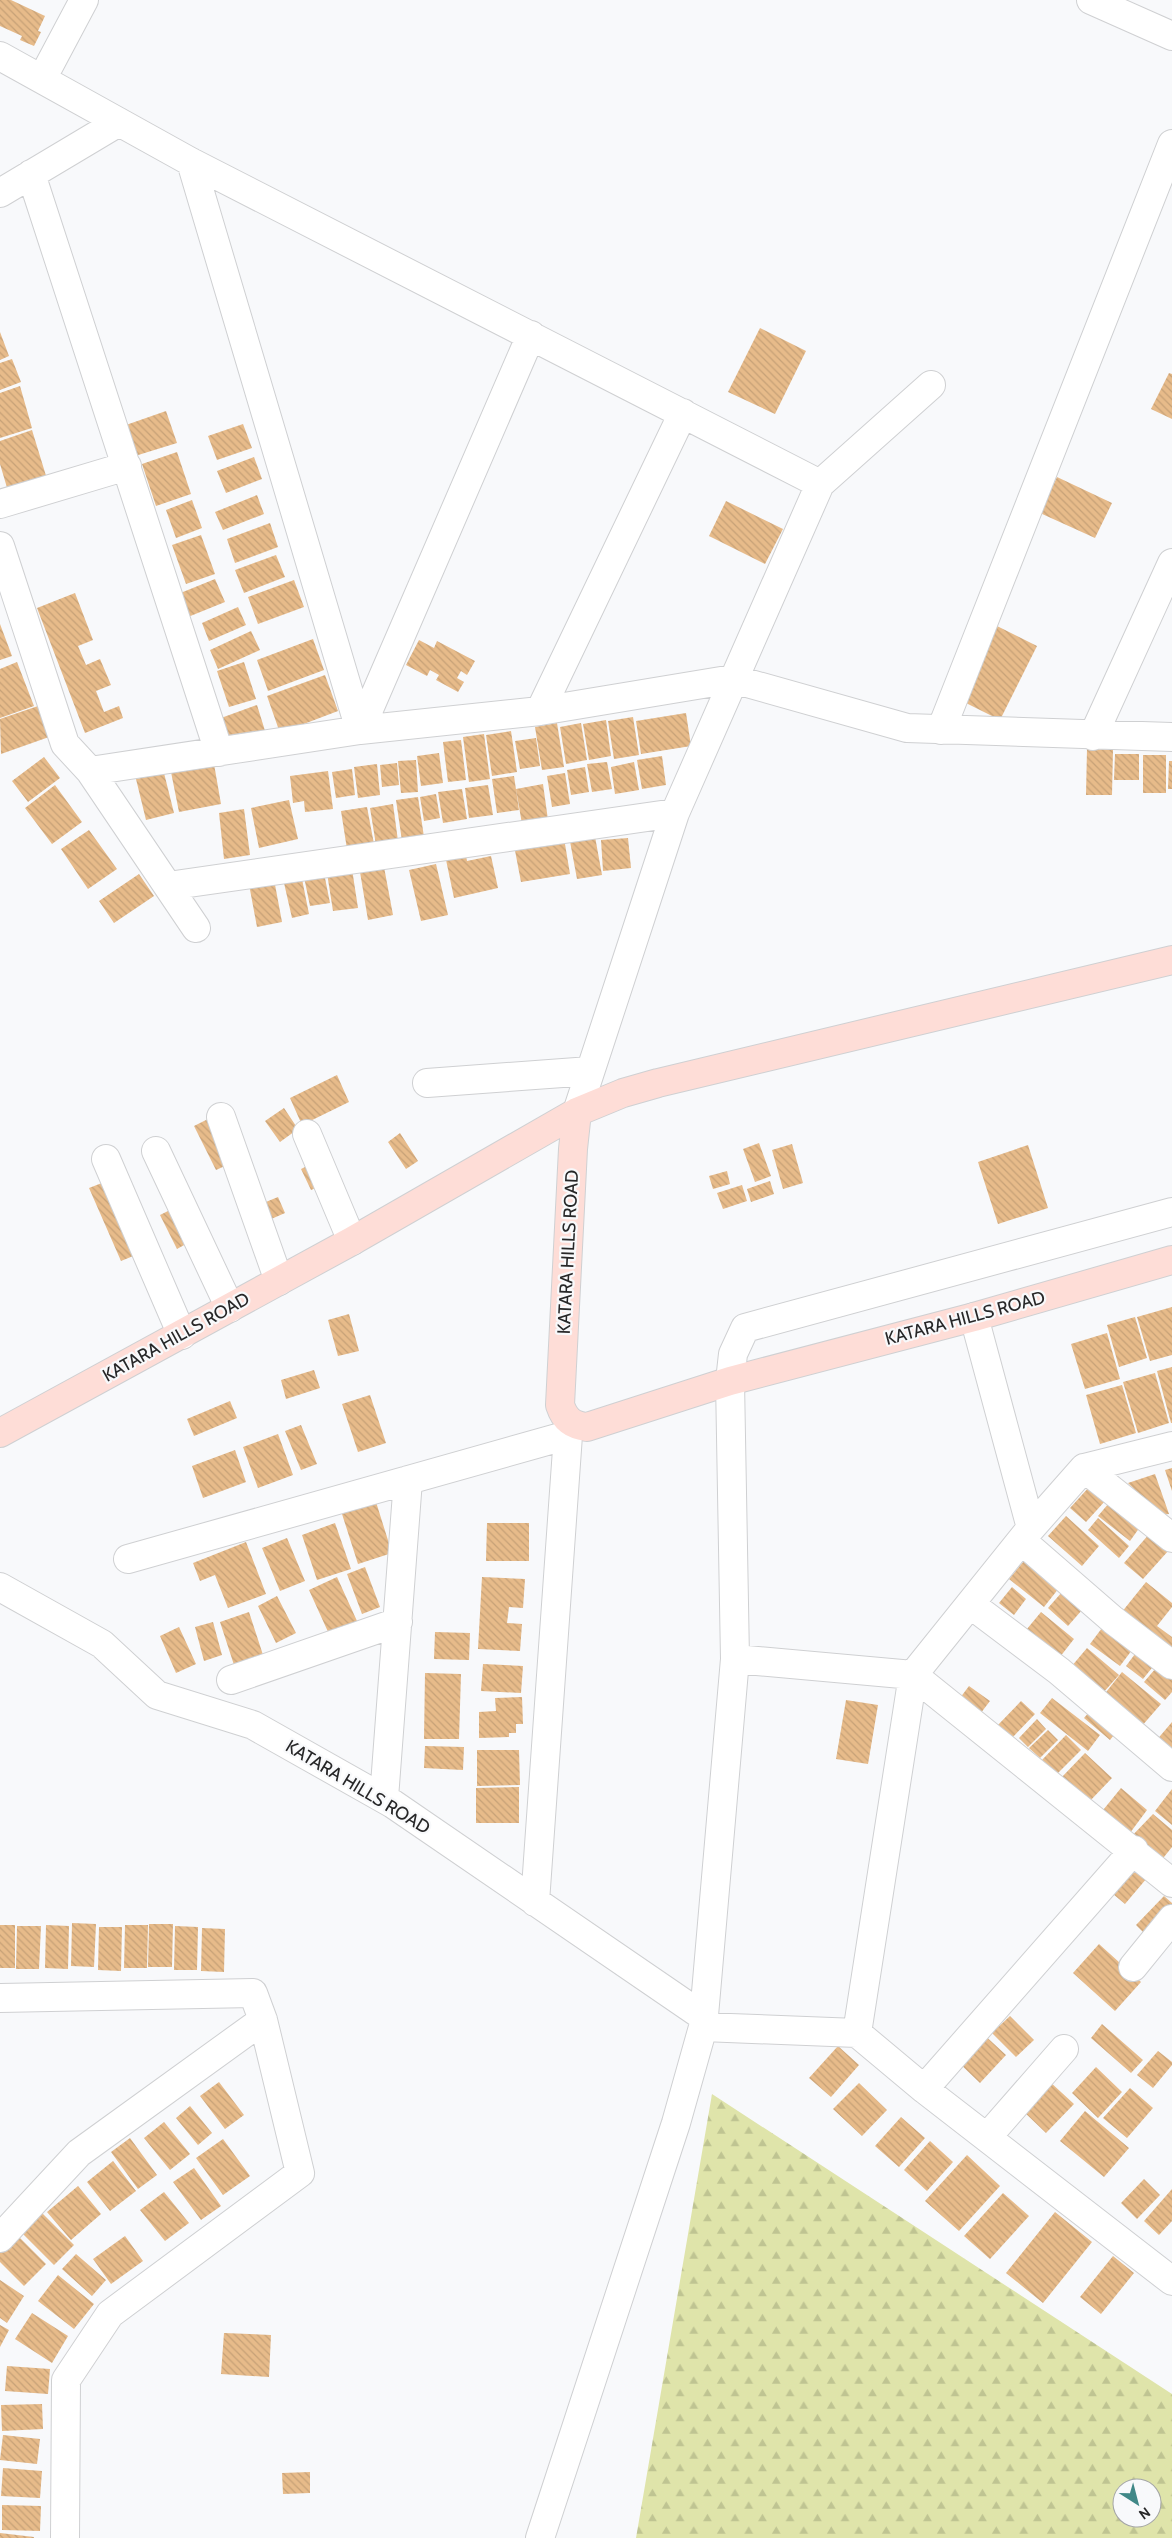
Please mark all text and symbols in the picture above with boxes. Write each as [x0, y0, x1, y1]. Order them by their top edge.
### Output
street label: KATARA HILLS ROAD [553, 1169, 583, 1335]
street label: KATARA HILLS ROAD [883, 1286, 1047, 1350]
street label: KATARA HILLS ROAD [99, 1287, 253, 1387]
street label: KATARA HILLS ROAD [282, 1735, 434, 1839]
north arrow [1112, 2478, 1162, 2528]
text: N [1135, 2503, 1154, 2524]

